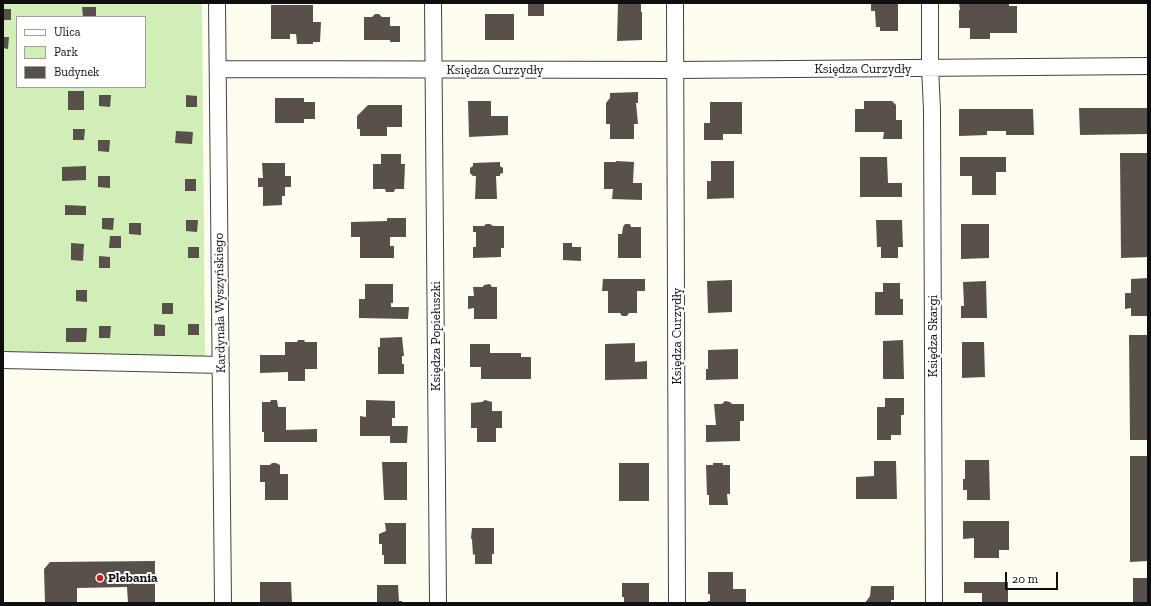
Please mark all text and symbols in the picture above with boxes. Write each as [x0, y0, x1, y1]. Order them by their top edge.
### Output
legend [16, 16, 146, 88]
text: Ulica [54, 25, 81, 39]
text: Park [54, 45, 78, 59]
street label: Księdza Curzydły [814, 61, 912, 77]
street label: Księdza Curzydły [446, 62, 544, 78]
text: Budynek [54, 65, 99, 79]
street label: Kardynała Wyszyńskiego [211, 233, 229, 373]
street label: Księdza Popiełuszki [428, 281, 444, 391]
street label: Księdza Curzydły [669, 287, 685, 385]
street label: Księdza Skargi [925, 295, 941, 377]
scale bar [1007, 564, 1060, 590]
place label: Plebania [108, 570, 158, 586]
text: 20 m [1012, 572, 1038, 586]
marker: Plebania [95, 573, 105, 583]

